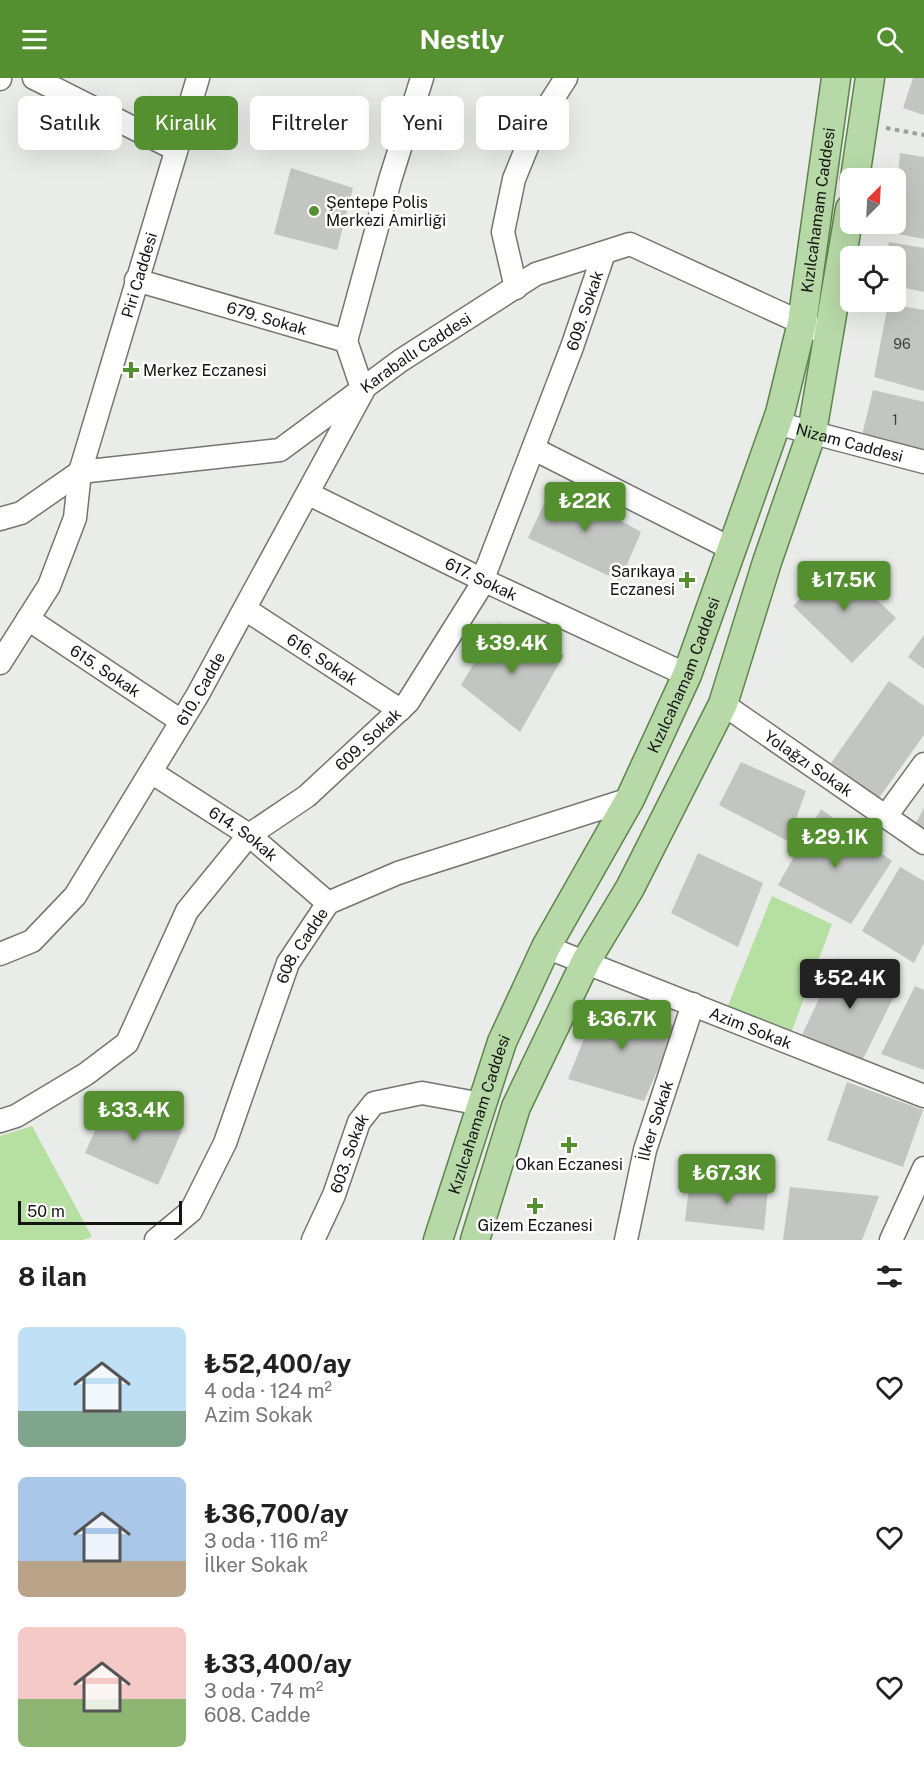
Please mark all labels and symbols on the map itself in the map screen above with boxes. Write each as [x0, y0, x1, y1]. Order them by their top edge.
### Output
street label: Kızılcahamam Caddesi [797, 126, 839, 294]
north arrow [840, 168, 906, 234]
place label: Şentepe Polis Merkezi Amirliği [326, 193, 446, 230]
marker: Şentepe Polis Merkezi Amirliği [307, 204, 321, 218]
street label: Piri Caddesi [118, 230, 161, 320]
street label: 609. Sokak [562, 268, 607, 353]
street label: 679. Sokak [224, 298, 309, 339]
street label: Karaballı Caddesi [357, 309, 475, 397]
house number: 96 [893, 336, 911, 352]
place label: Merkez Eczanesi [143, 361, 267, 380]
marker: Merkez Eczanesi [124, 363, 138, 377]
house number: 1 [892, 412, 898, 428]
street label: Nizam Caddesi [794, 420, 905, 466]
pin: ₺22K [549, 482, 621, 533]
street label: 617. Sokak [442, 554, 520, 605]
pin: ₺17.5K [795, 561, 893, 612]
place label: Sarıkaya Eczanesi [610, 562, 675, 599]
marker: Sarıkaya Eczanesi [680, 573, 694, 587]
street label: Kızılcahamam Caddesi [643, 595, 724, 756]
pin: ₺39.4K [463, 624, 561, 675]
street label: 616. Sokak [283, 630, 361, 690]
street label: 615. Sokak [66, 641, 144, 701]
street label: 610. Cadde [172, 649, 229, 729]
street label: 609. Sokak [331, 704, 405, 775]
street label: Yolağzı Sokak [760, 726, 856, 801]
street label: 614. Sokak [205, 803, 281, 865]
pin: ₺29.1K [786, 818, 884, 869]
street label: 608. Cadde [273, 904, 332, 986]
pin: ₺52.4K [801, 959, 899, 1010]
pin: ₺36.7K [573, 1000, 671, 1051]
street label: Azim Sokak [706, 1003, 795, 1053]
street label: Kızılcahamam Caddesi [444, 1032, 514, 1197]
street label: İlker Sokak [633, 1078, 677, 1163]
pin: ₺33.4K [85, 1091, 183, 1142]
street label: 603. Sokak [326, 1109, 372, 1196]
marker: Okan Eczanesi [562, 1138, 576, 1152]
pin: ₺67.3K [678, 1154, 776, 1205]
place label: Okan Eczanesi [515, 1155, 623, 1174]
scale bar [18, 1198, 182, 1226]
marker: Gizem Eczanesi [528, 1199, 542, 1213]
place label: Gizem Eczanesi [477, 1216, 593, 1235]

